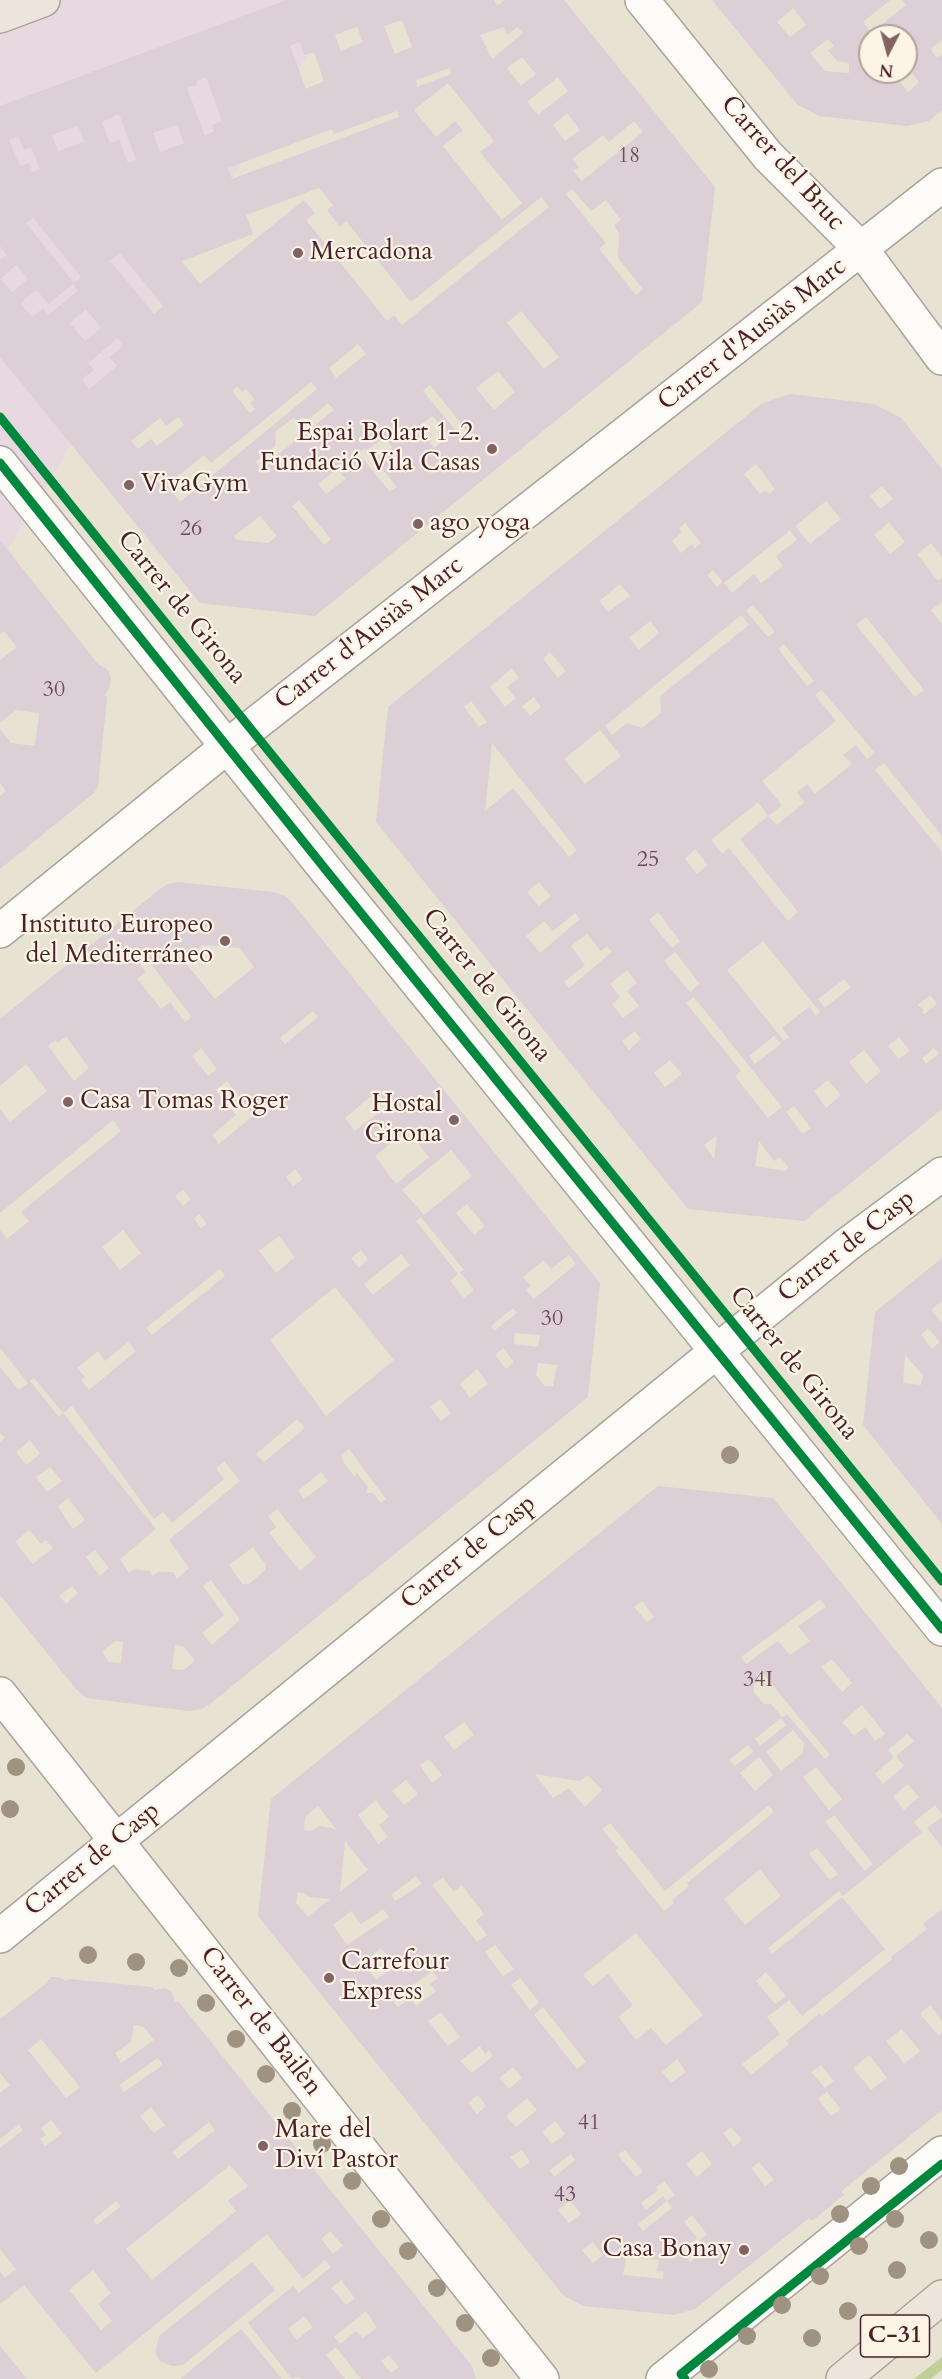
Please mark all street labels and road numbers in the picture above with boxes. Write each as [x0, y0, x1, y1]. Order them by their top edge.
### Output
street label: Carrer del Bruc [713, 90, 851, 238]
street label: Carrer d'Ausiàs Marc [652, 252, 854, 418]
street label: Carrer de Girona [110, 525, 252, 691]
street label: Carrer d'Ausiàs Marc [269, 551, 471, 717]
street label: Carrer de Girona [415, 903, 557, 1069]
street label: Carrer de Casp [773, 1184, 921, 1310]
street label: Carrer de Girona [722, 1281, 864, 1447]
street label: Carrer de Casp [395, 1489, 543, 1617]
street label: Carrer de Casp [19, 1796, 167, 1924]
street label: Carrer de Bailèn [192, 1941, 328, 2103]
road number: C-31 [860, 2315, 930, 2357]

